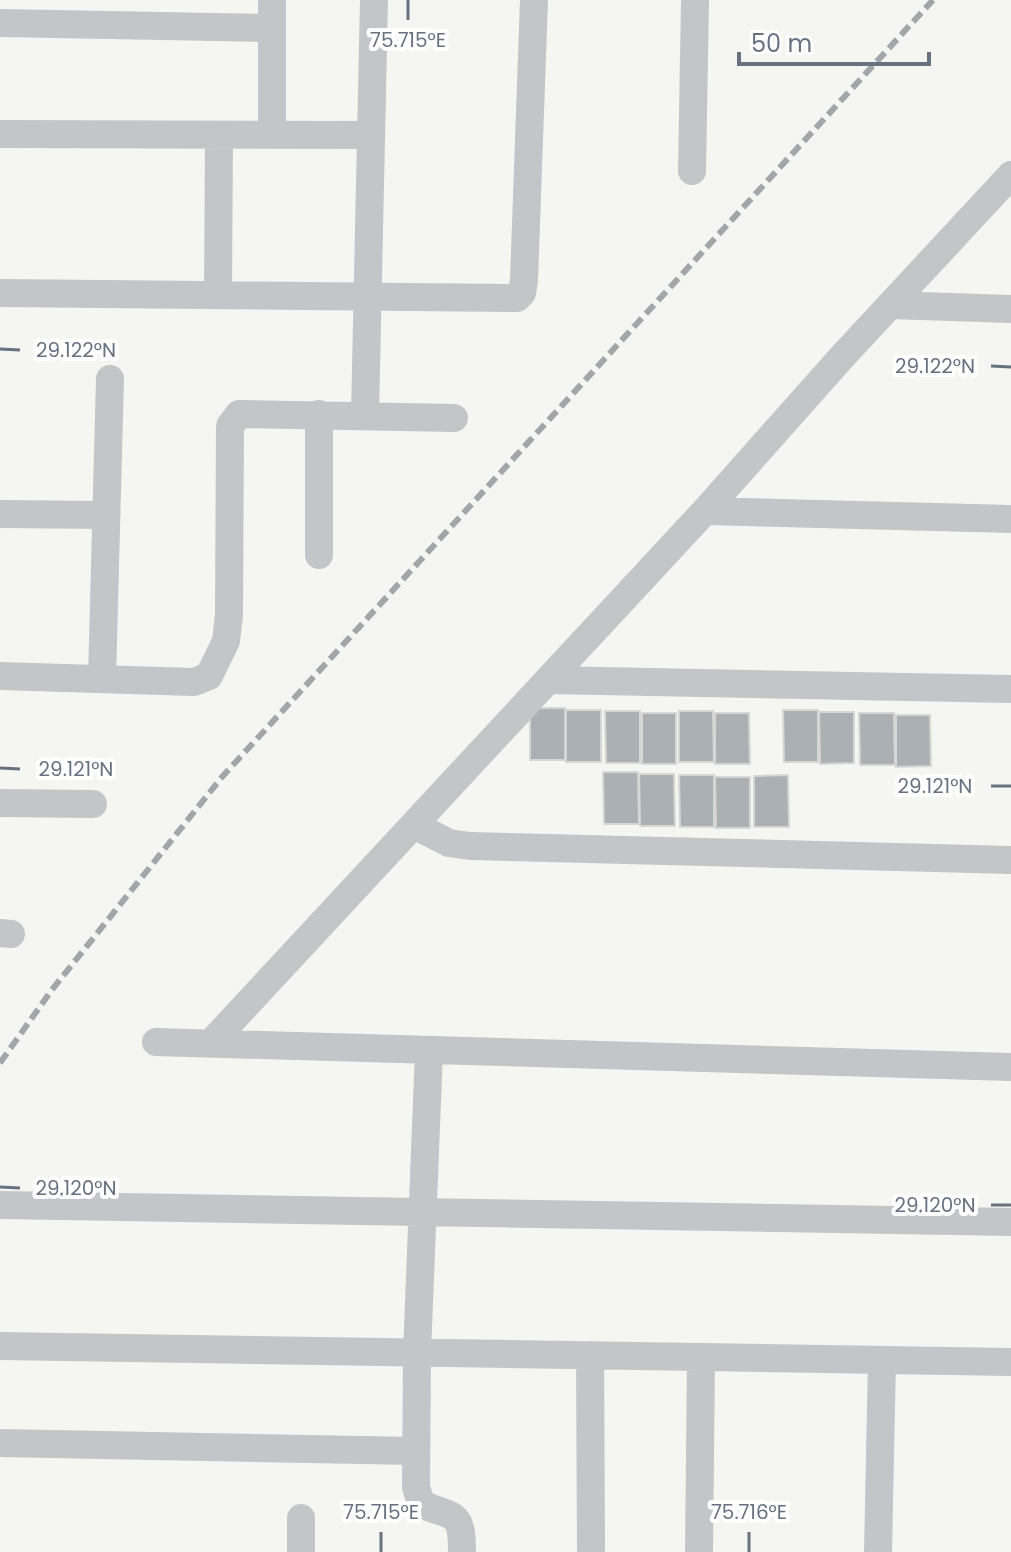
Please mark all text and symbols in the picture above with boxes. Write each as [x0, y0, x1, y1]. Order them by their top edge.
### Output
scale bar [739, 16, 929, 66]
text: 75.715°E [370, 26, 446, 54]
text: 50 m [751, 27, 812, 60]
text: 29.122°N [36, 336, 116, 364]
text: 29.122°N [895, 352, 975, 380]
text: 29.121°N [39, 755, 113, 783]
text: 29.121°N [898, 772, 972, 800]
text: 29.120°N [35, 1174, 117, 1202]
text: 29.120°N [894, 1191, 976, 1219]
text: 75.715°E [343, 1498, 419, 1526]
text: 75.716°E [711, 1498, 787, 1526]

